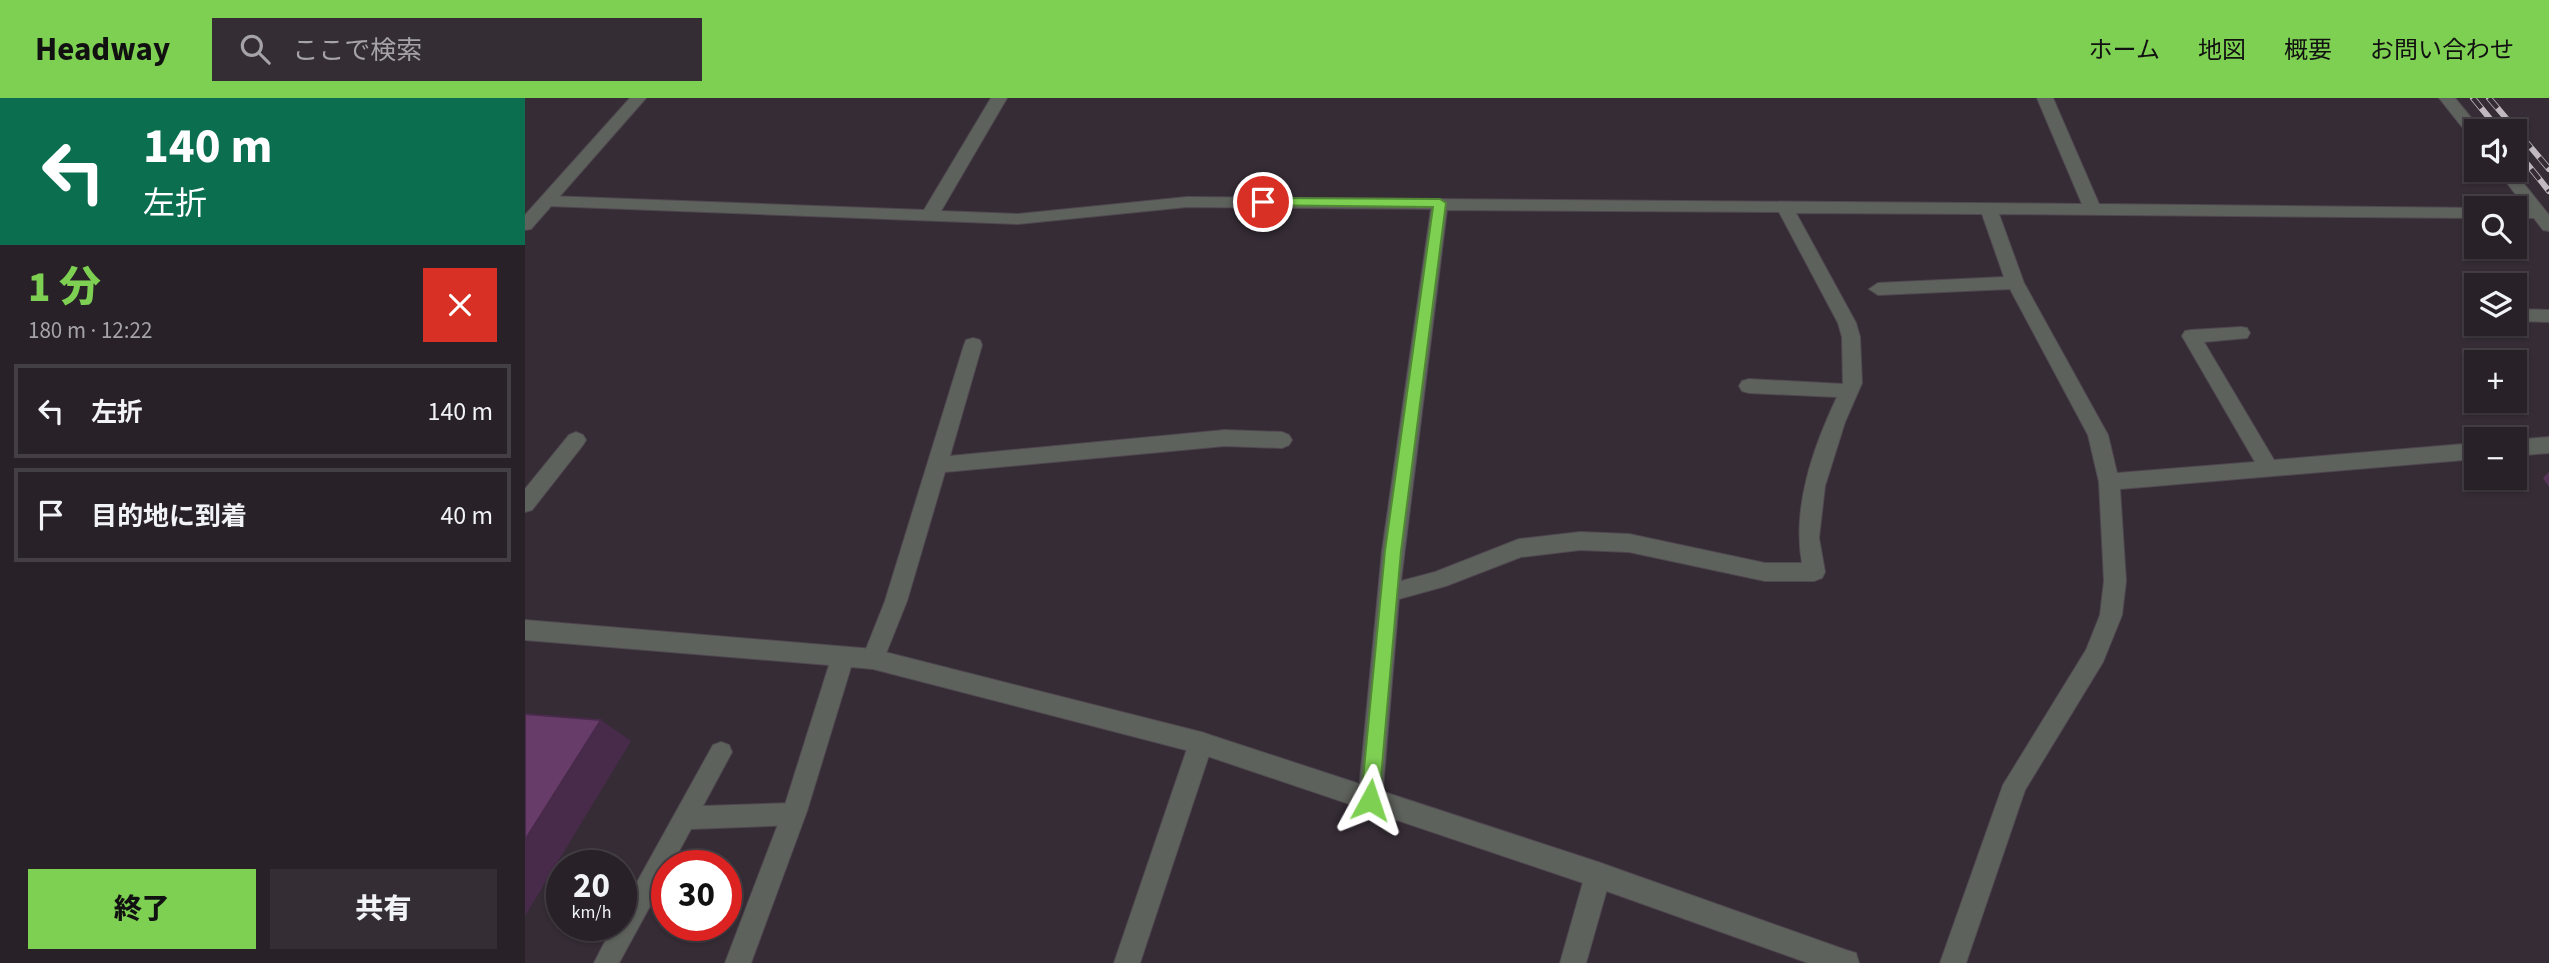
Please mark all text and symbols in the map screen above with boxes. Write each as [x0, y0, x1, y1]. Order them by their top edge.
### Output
search box [212, 18, 702, 81]
text: Headway [35, 26, 170, 73]
icon: search [236, 30, 274, 68]
text: ここで検索 [292, 32, 422, 69]
text: ホーム [2089, 33, 2160, 68]
text: 地図 [2198, 33, 2246, 68]
text: 概要 [2284, 33, 2332, 68]
text: お問い合わせ [2370, 33, 2514, 68]
text: 140 m [143, 112, 272, 182]
map controls [2464, 119, 2527, 490]
button: sound [2464, 119, 2527, 182]
icon: left [28, 126, 119, 217]
pin [1233, 172, 1293, 232]
text: 左折 [143, 181, 207, 227]
icon: arrive [1244, 183, 1282, 221]
button: search [2464, 196, 2527, 259]
text: 1 分 [28, 258, 101, 318]
button: close [423, 268, 497, 342]
button: layers [2464, 273, 2527, 336]
text: 180 m · 12:22 [28, 314, 152, 347]
button: + [2464, 350, 2527, 413]
icon: left [32, 392, 70, 430]
text: 140 m [427, 393, 493, 430]
text: 左折 [91, 394, 143, 431]
button: − [2464, 427, 2527, 490]
icon: arrive [32, 496, 70, 534]
text: 40 m [440, 497, 493, 534]
text: 目的地に到着 [91, 498, 247, 535]
position arrow [1333, 763, 1407, 837]
speed limit sign: 30 [651, 850, 742, 941]
text: 20 [573, 861, 610, 911]
button: 終了 [28, 869, 256, 949]
button: 共有 [270, 869, 497, 949]
text: km/h [572, 900, 611, 925]

